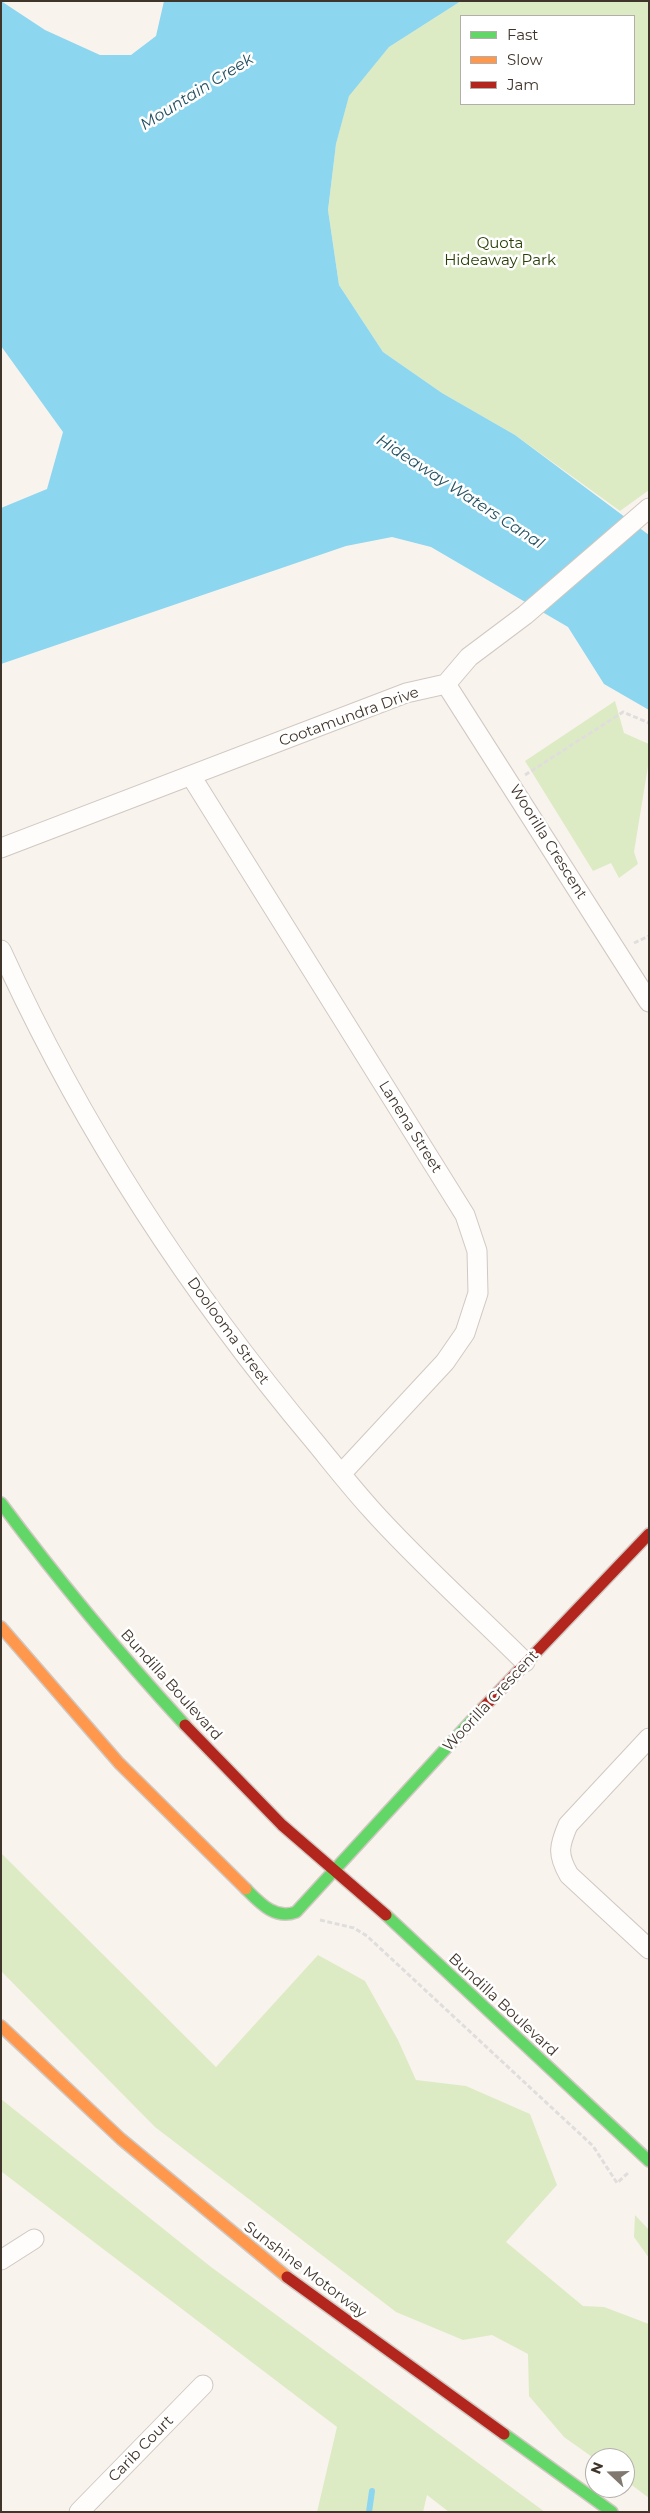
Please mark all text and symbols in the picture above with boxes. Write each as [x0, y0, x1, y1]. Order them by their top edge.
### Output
legend [460, 15, 635, 105]
text: Fast [507, 25, 538, 44]
water label: Mountain Creek [137, 49, 257, 135]
text: Slow [507, 50, 543, 69]
text: Jam [507, 75, 539, 94]
park label: Quota Hideaway Park [444, 235, 556, 270]
water label: Hideaway Waters Canal [373, 431, 547, 553]
street label: Cootamundra Drive [277, 683, 421, 751]
street label: Woorilla Crescent [505, 781, 591, 903]
street label: Lanena Street [375, 1078, 445, 1176]
street label: Doolooma Street [183, 1274, 273, 1388]
street label: Bundilla Boulevard [116, 1626, 226, 1744]
street label: Woorilla Crescent [439, 1647, 543, 1755]
street label: Bundilla Boulevard [445, 1950, 561, 2060]
street label: Sunshine Motorway [240, 2218, 370, 2322]
street label: Carib Court [105, 2412, 177, 2486]
north arrow [585, 2448, 635, 2498]
text: N [587, 2459, 607, 2476]

